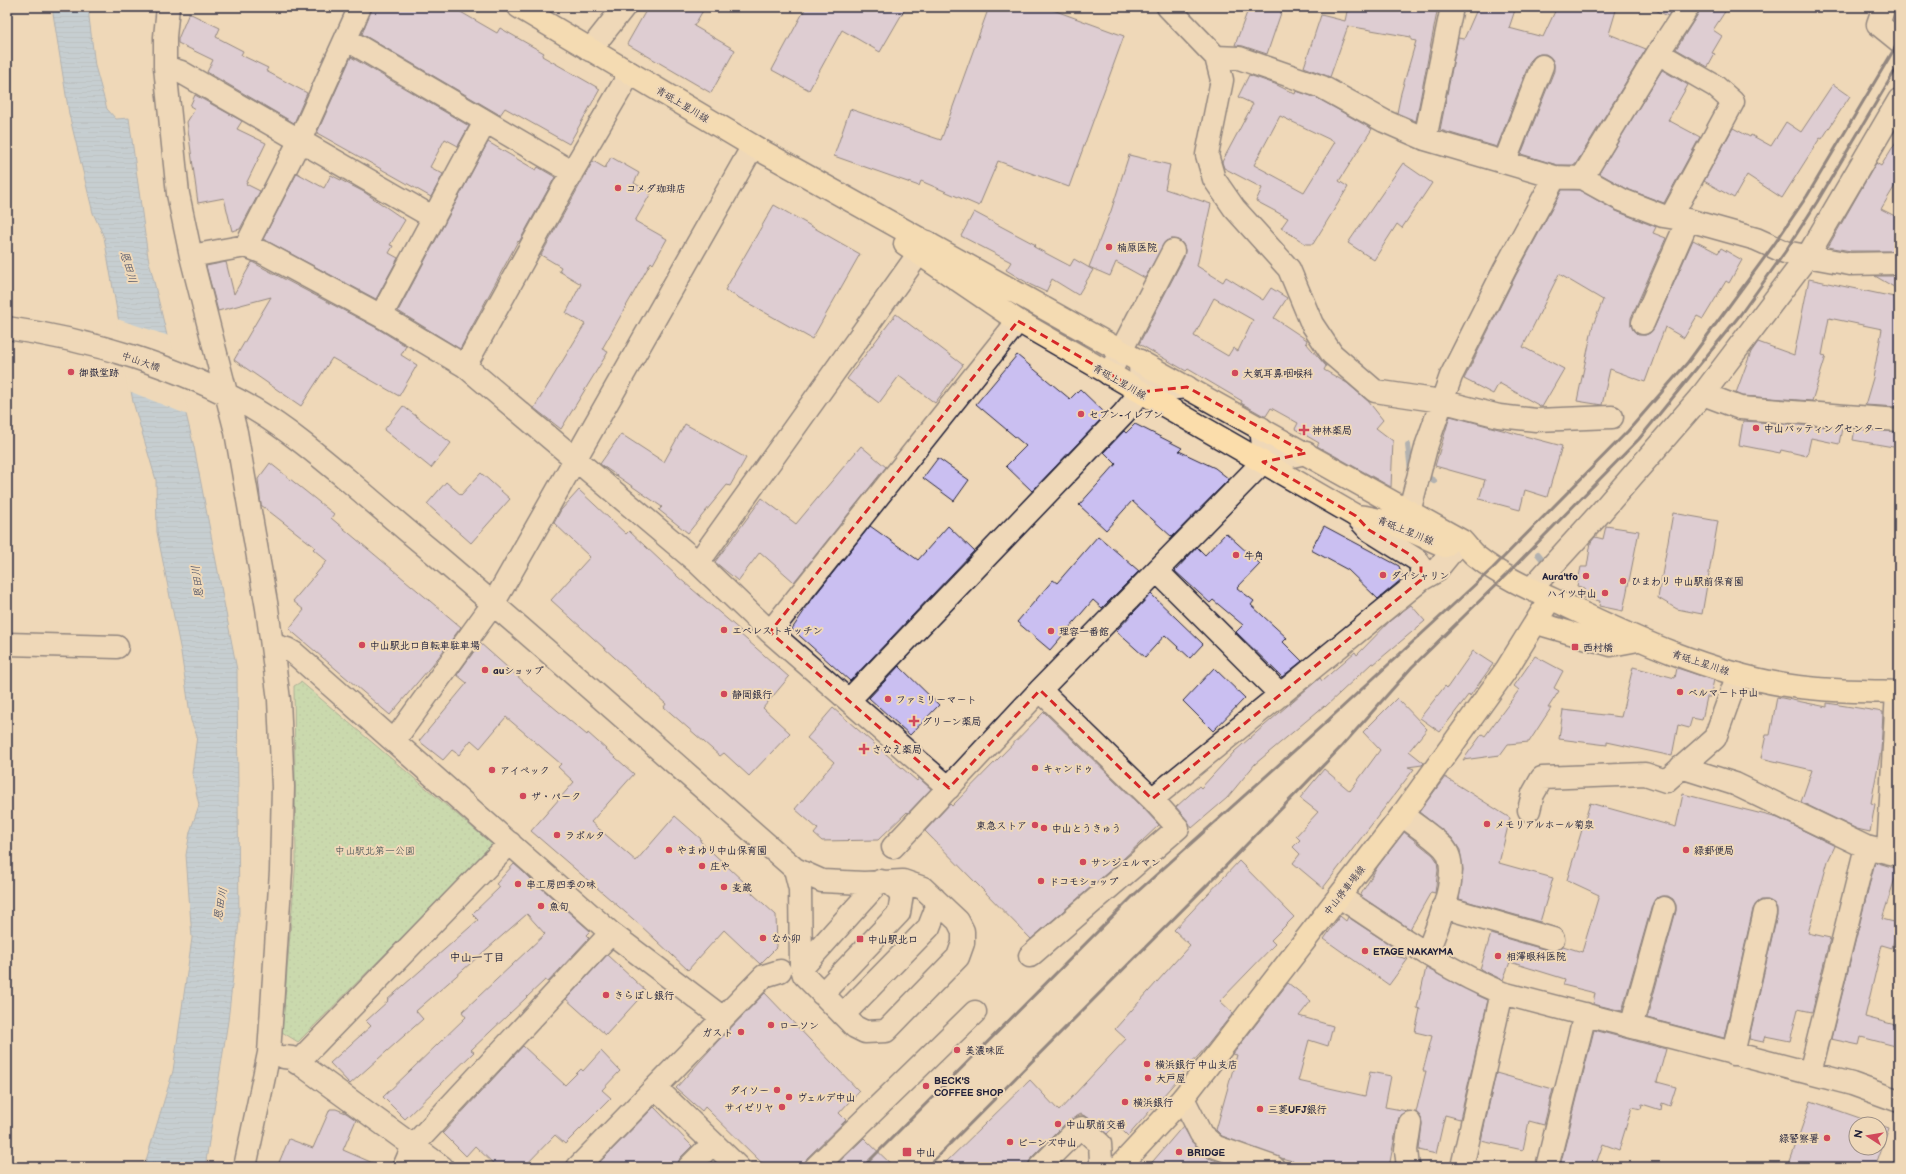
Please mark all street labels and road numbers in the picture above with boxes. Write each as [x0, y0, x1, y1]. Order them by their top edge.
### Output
street label: 青砥上星川線 [654, 84, 711, 125]
street label: 中山大橋 [120, 350, 162, 374]
street label: 青砥上星川線 [1091, 362, 1148, 402]
street label: 青砥上星川線 [1376, 514, 1436, 548]
street label: 青砥上星川線 [1670, 648, 1731, 678]
street label: 中山停車場線 [1322, 863, 1368, 918]

